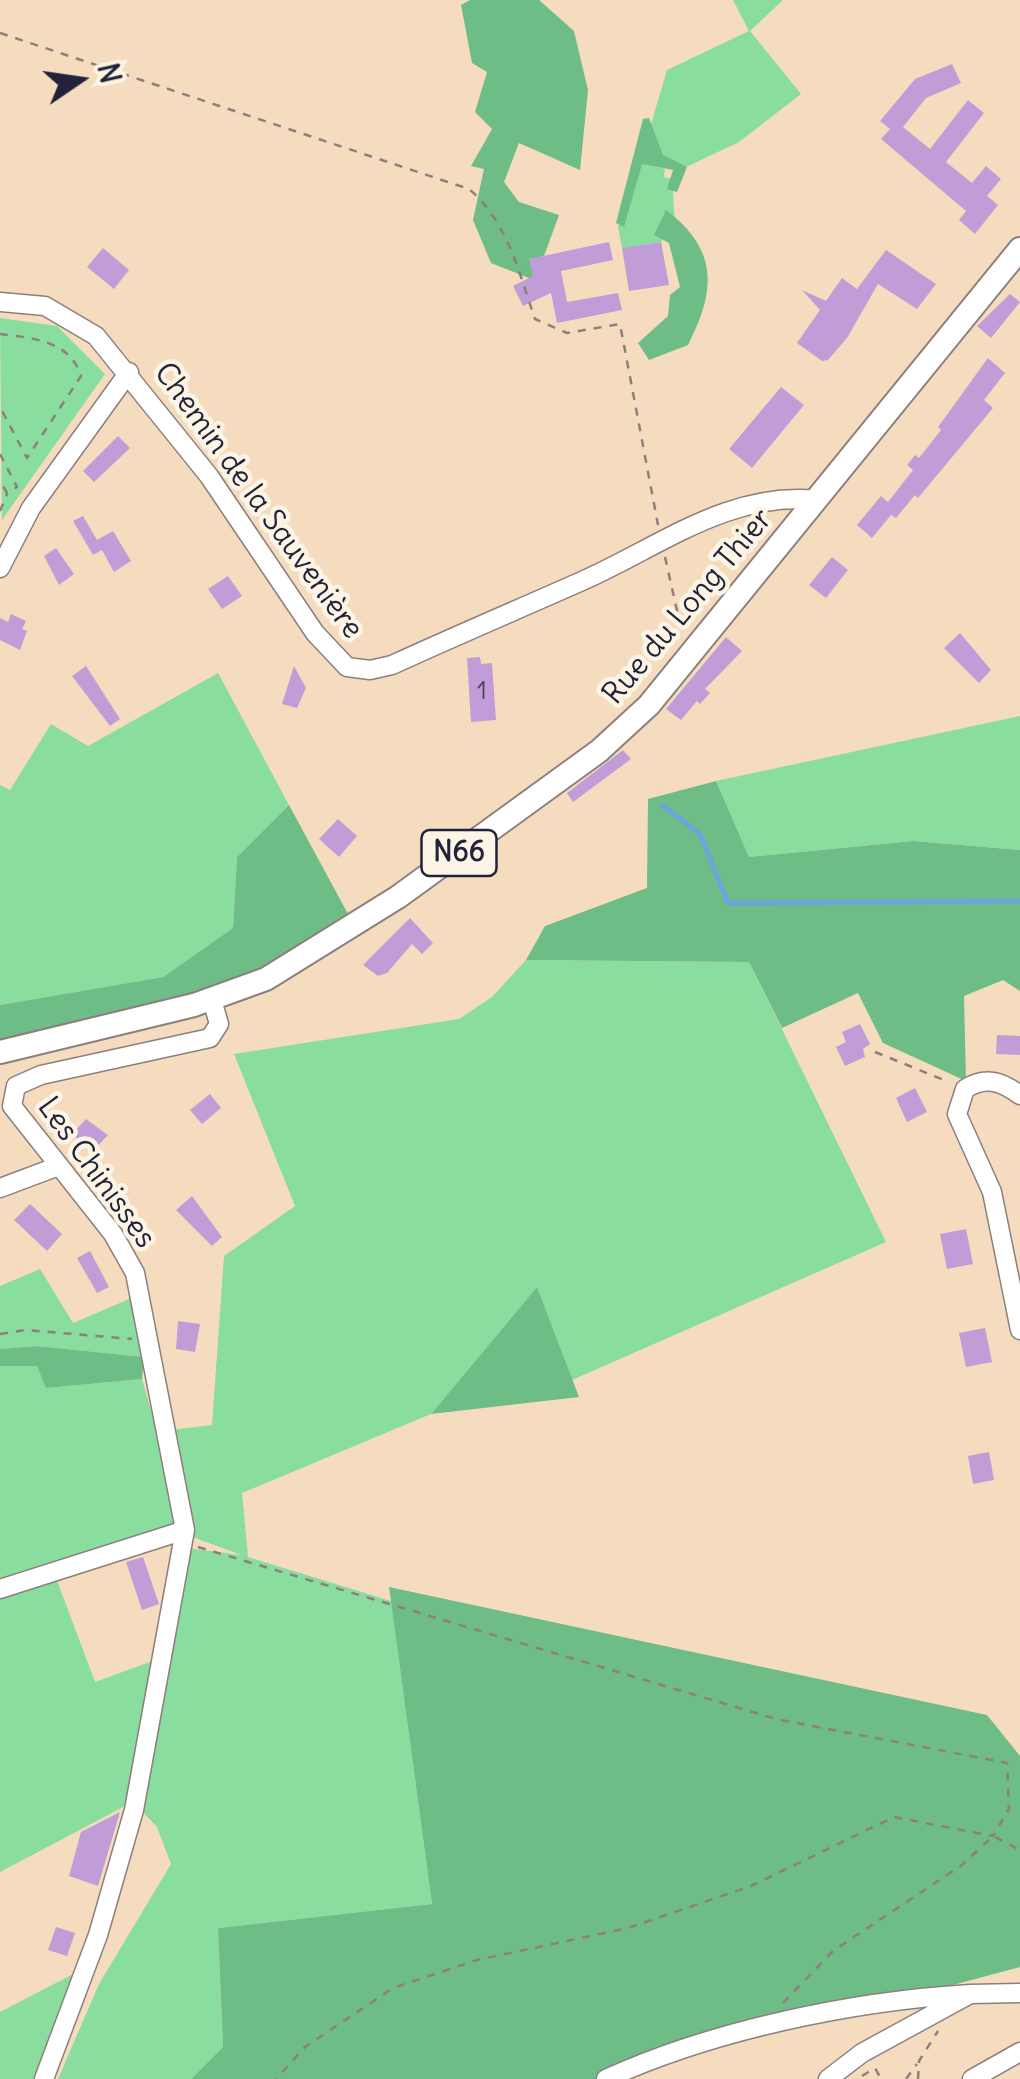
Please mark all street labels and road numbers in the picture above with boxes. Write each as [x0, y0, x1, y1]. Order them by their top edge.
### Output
street label: Chemin de la Sauvenière [146, 356, 370, 646]
street label: Rue du Long Thier [596, 502, 780, 712]
road number: N66 [422, 830, 496, 876]
street label: Les Chinisses [29, 1091, 163, 1255]

